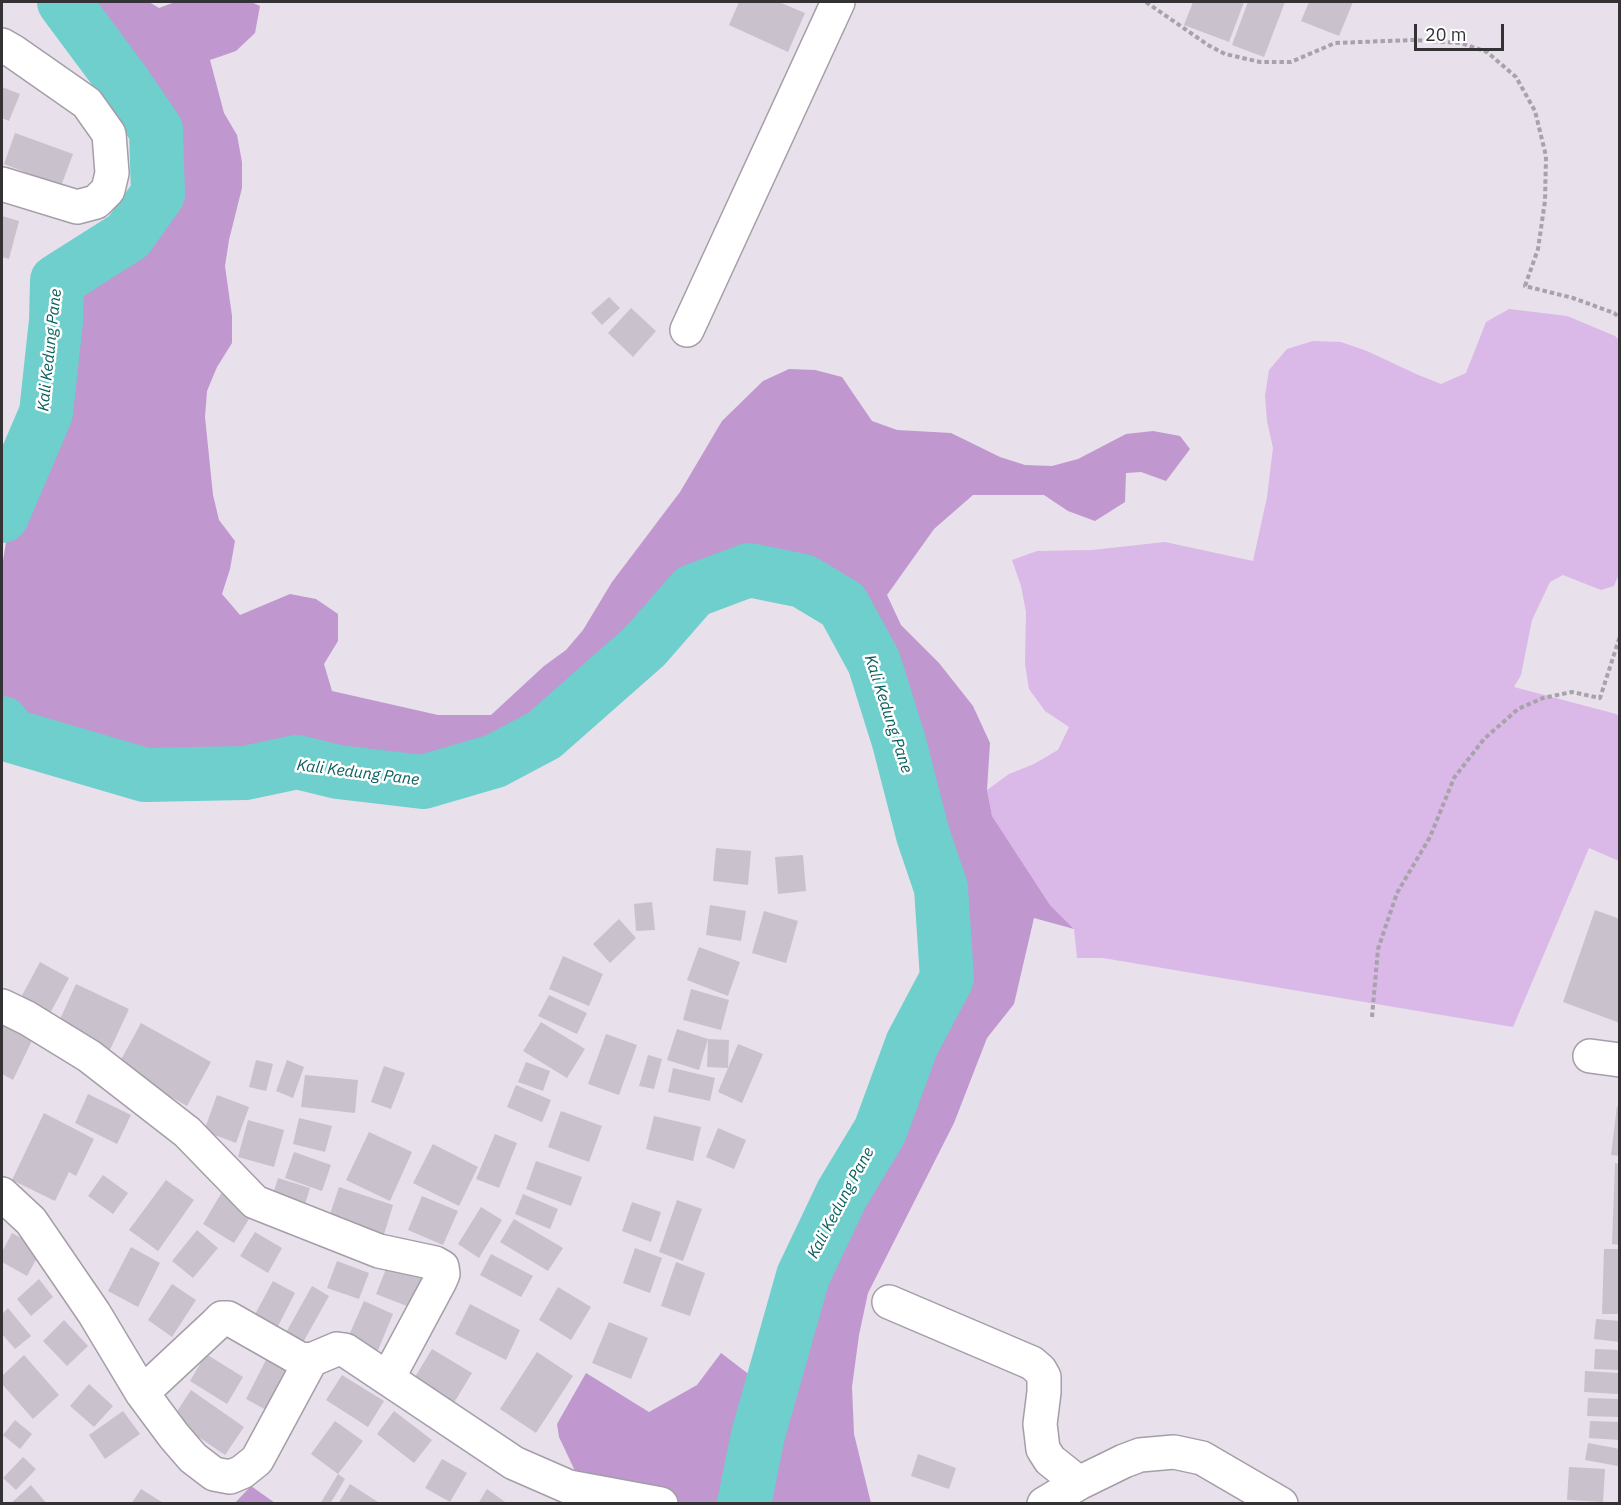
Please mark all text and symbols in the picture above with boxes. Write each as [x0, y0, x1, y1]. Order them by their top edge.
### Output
scale bar [1417, 12, 1507, 50]
text: 20 m [1425, 23, 1467, 46]
water label: Kali Kedung Pane [34, 288, 66, 412]
water label: Kali Kedung Pane [860, 652, 916, 776]
water label: Kali Kedung Pane [296, 756, 420, 790]
water label: Kali Kedung Pane [804, 1144, 878, 1262]

